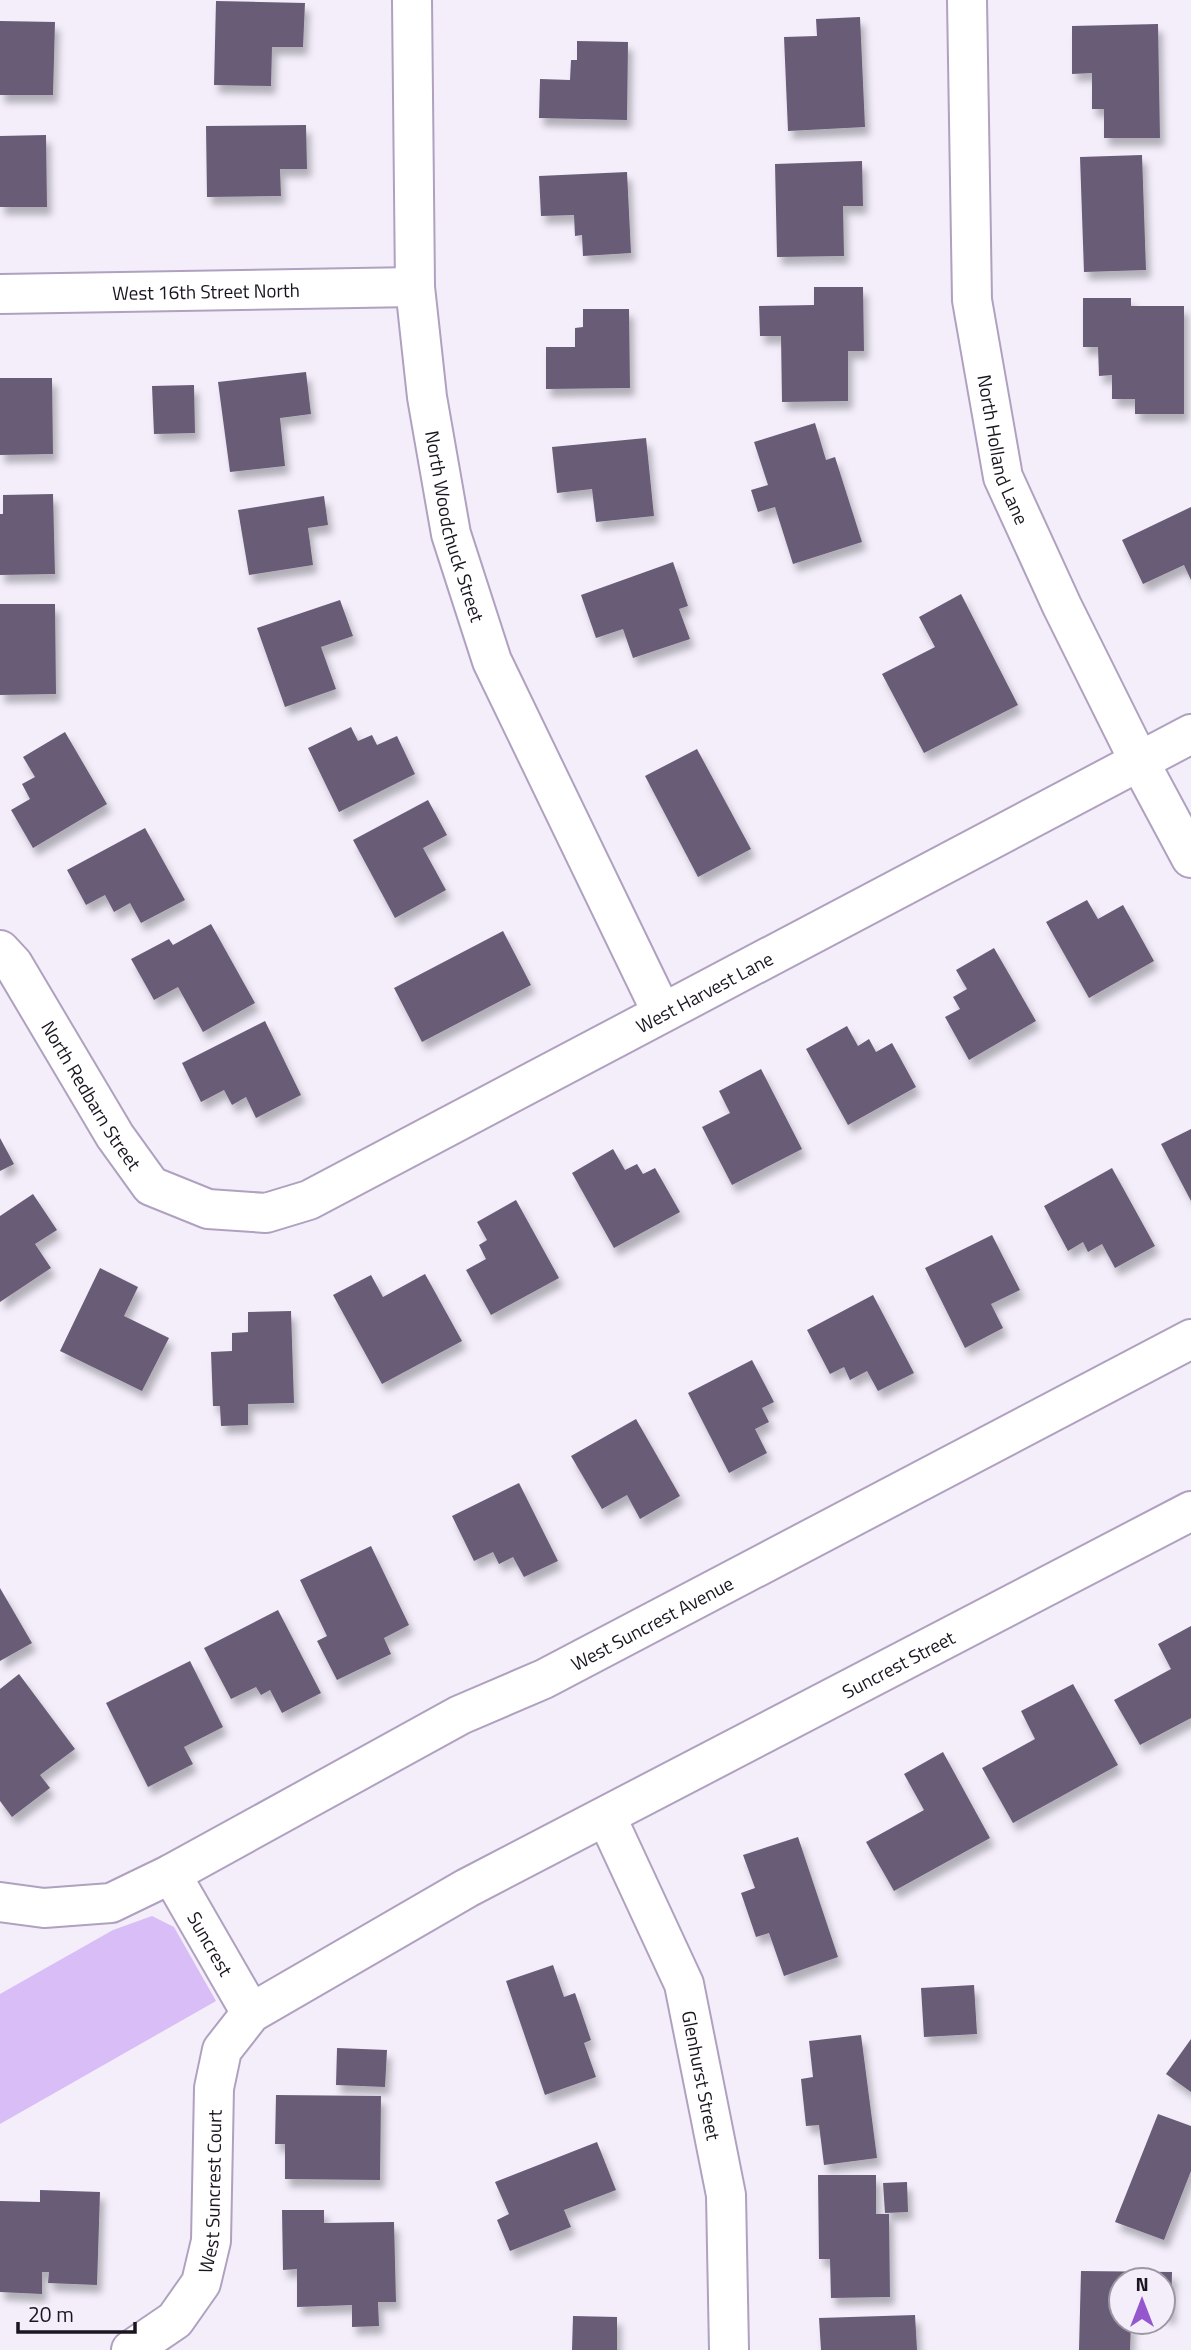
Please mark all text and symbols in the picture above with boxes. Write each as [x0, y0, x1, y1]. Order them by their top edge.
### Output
street label: West 16th Street North [112, 274, 300, 307]
street label: North Holland Lane [971, 372, 1037, 529]
street label: North Woodchuck Street [419, 428, 493, 626]
street label: West Harvest Lane [630, 943, 778, 1039]
street label: North Redbarn Street [35, 1014, 149, 1176]
street label: West Suncrest Avenue [565, 1568, 738, 1677]
street label: Suncrest Street [836, 1622, 960, 1705]
street label: Suncrest [181, 1906, 241, 1981]
street label: Glenhurst Street [675, 2008, 729, 2143]
street label: West Suncrest Court [189, 2109, 228, 2276]
north arrow [1107, 2266, 1177, 2336]
text: N [1135, 2269, 1149, 2298]
scale bar [18, 2290, 135, 2334]
text: 20 m [28, 2298, 74, 2330]

